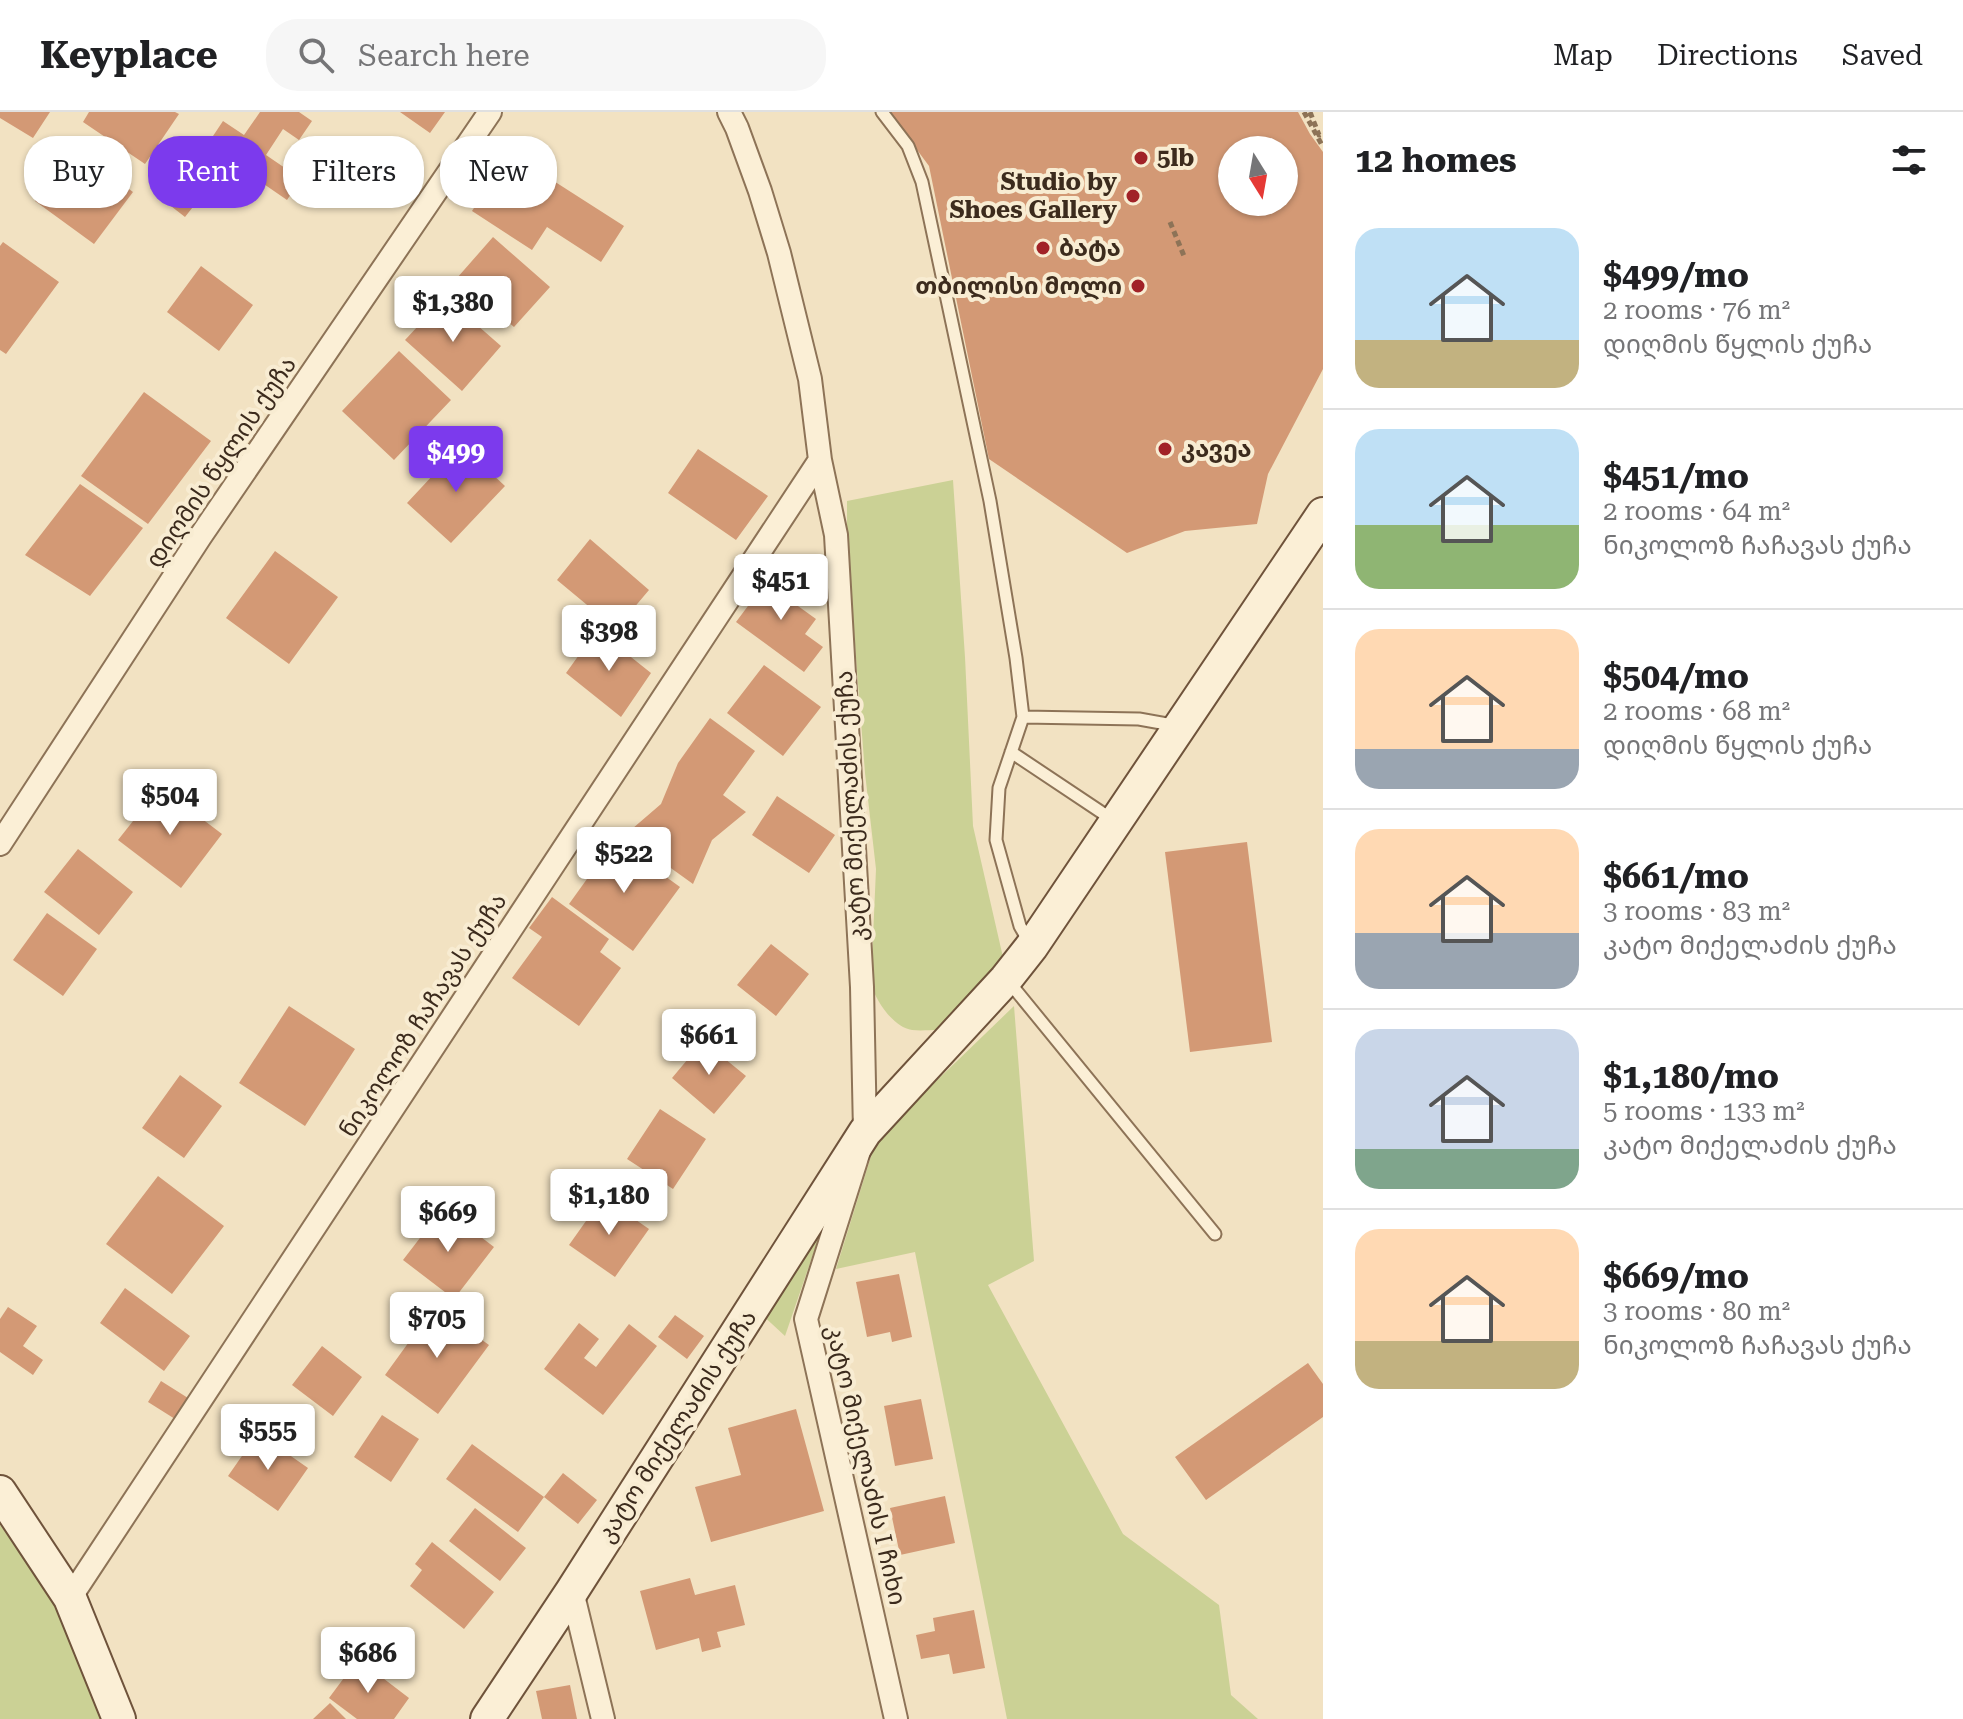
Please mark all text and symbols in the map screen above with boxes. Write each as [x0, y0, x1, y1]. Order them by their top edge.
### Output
search box [266, 19, 826, 91]
text: Keyplace [40, 33, 218, 77]
icon: search [294, 33, 338, 77]
text: Search here [358, 38, 530, 73]
text: Map [1553, 39, 1613, 72]
text: Directions [1657, 39, 1798, 72]
text: Saved [1842, 39, 1923, 72]
chip: Buy [24, 136, 132, 208]
chip: Rent [148, 136, 267, 208]
chip: Filters [283, 136, 424, 208]
chip: New [440, 136, 557, 208]
north arrow [1218, 136, 1298, 216]
map controls [1218, 136, 1298, 216]
icon: filters [1887, 138, 1931, 182]
text: 12 homes [1355, 140, 1517, 180]
place label: 5lb [1157, 144, 1194, 172]
marker: 5lb [1132, 149, 1150, 167]
place label: Studio by Shoes Gallery [949, 168, 1117, 224]
marker: Studio by Shoes Gallery [1124, 187, 1142, 205]
place label: ბატა [1059, 234, 1121, 262]
marker: ბატა [1034, 239, 1052, 257]
text: $499/mo [1603, 255, 1749, 295]
icon: home [1419, 260, 1515, 356]
place label: თბილისი მოლი [915, 272, 1122, 300]
pin: $1,380 [388, 276, 518, 344]
marker: თბილისი მოლი [1129, 277, 1147, 295]
text: $1,380 [412, 287, 494, 317]
text: 2 rooms · 76 m² [1603, 295, 1790, 325]
text: დიღმის წყლის ქუჩა [1603, 329, 1872, 359]
street label: დიღმის წყლის ქუჩა [140, 351, 303, 573]
pin: $499 [409, 426, 503, 494]
place label: კავეა [1181, 435, 1252, 463]
text: $499 [427, 437, 485, 467]
marker: კავეა [1156, 440, 1174, 458]
text: $451/mo [1603, 456, 1749, 496]
icon: home [1419, 461, 1515, 557]
text: 2 rooms · 64 m² [1603, 496, 1790, 526]
text: ნიკოლოზ ჩაჩავას ქუჩა [1603, 530, 1912, 560]
pin: $451 [734, 554, 828, 622]
text: $451 [752, 565, 810, 595]
pin: $398 [562, 605, 656, 673]
text: $398 [580, 616, 638, 646]
text: $504/mo [1603, 656, 1749, 696]
icon: home [1419, 661, 1515, 757]
street label: კატო მიქელაძის ქუჩა [830, 670, 872, 942]
text: 2 rooms · 68 m² [1603, 696, 1790, 726]
text: დიღმის წყლის ქუჩა [1603, 730, 1872, 760]
pin: $504 [123, 769, 217, 837]
text: $504 [141, 780, 199, 810]
pin: $522 [577, 827, 671, 895]
text: $522 [595, 838, 653, 868]
text: $661/mo [1603, 856, 1749, 896]
icon: home [1419, 861, 1515, 957]
street label: ნიკოლოზ ჩაჩავას ქუჩა [334, 888, 512, 1142]
text: 3 rooms · 83 m² [1603, 896, 1790, 926]
text: კატო მიქელაძის ქუჩა [1603, 930, 1897, 960]
pin: $661 [662, 1009, 756, 1077]
text: $661 [680, 1020, 738, 1050]
text: $1,180/mo [1603, 1056, 1779, 1096]
icon: home [1419, 1061, 1515, 1157]
text: 5 rooms · 133 m² [1603, 1096, 1805, 1126]
text: კატო მიქელაძის ქუჩა [1603, 1130, 1897, 1160]
pin: $1,180 [544, 1169, 674, 1237]
text: $1,180 [568, 1180, 650, 1210]
pin: $669 [401, 1186, 495, 1254]
text: $669 [419, 1197, 477, 1227]
text: $669/mo [1603, 1256, 1749, 1296]
icon: home [1419, 1261, 1515, 1357]
pin: $705 [390, 1292, 484, 1360]
text: 3 rooms · 80 m² [1603, 1296, 1790, 1326]
text: $705 [408, 1303, 466, 1333]
street label: კატო მიქელაძის ქუჩა [591, 1305, 763, 1547]
street label: კატო მიქელაძის I ჩიხი [820, 1322, 912, 1608]
text: ნიკოლოზ ჩაჩავას ქუჩა [1603, 1330, 1912, 1360]
pin: $555 [221, 1404, 315, 1472]
text: $555 [239, 1415, 297, 1445]
pin: $686 [321, 1627, 415, 1695]
text: $686 [339, 1638, 397, 1668]

